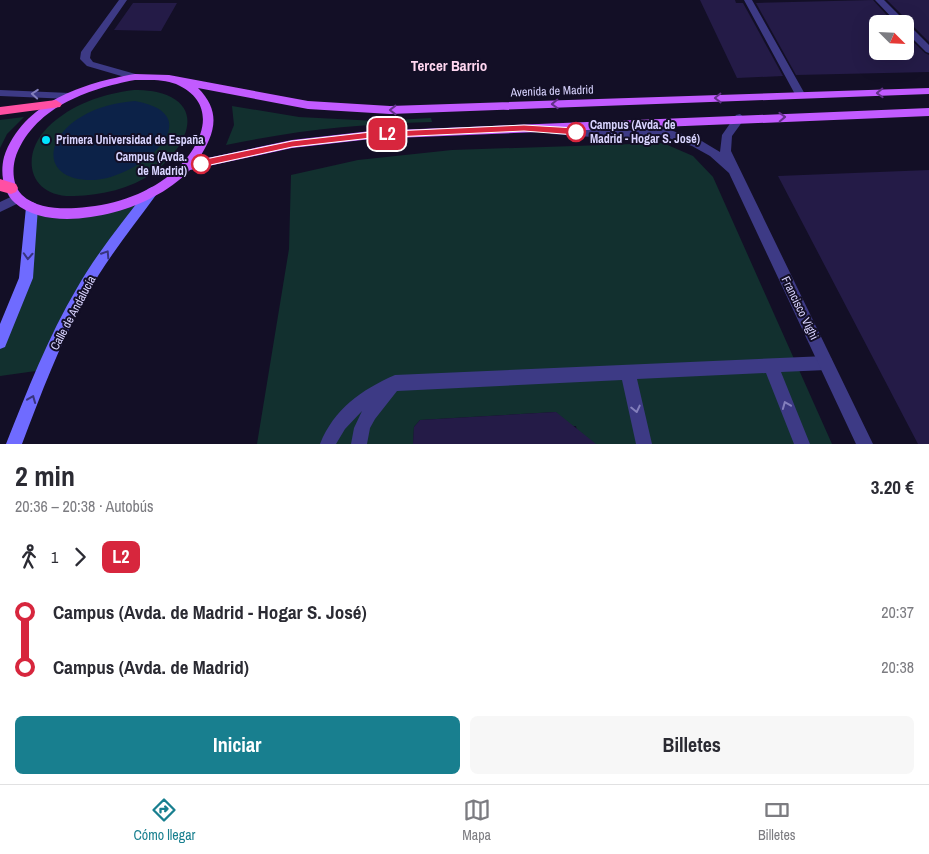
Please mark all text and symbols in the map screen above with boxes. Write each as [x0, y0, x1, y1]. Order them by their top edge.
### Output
north arrow [869, 15, 914, 60]
map controls [869, 15, 914, 60]
district label: Tercer Barrio [411, 55, 487, 76]
street label: Avenida de Madrid [509, 82, 594, 100]
one-way arrow [31, 88, 39, 99]
one-way arrow [876, 88, 884, 99]
one-way arrow [714, 93, 722, 103]
one-way arrow [551, 99, 559, 110]
one-way arrow [389, 105, 396, 115]
one-way arrow [779, 112, 787, 122]
place label: Campus (Avda. de Madrid - Hogar S. José) [590, 117, 700, 147]
line badge: L2 [364, 118, 410, 150]
text: L2 [378, 121, 396, 146]
marker: Campus (Avda. de Madrid - Hogar S. José) [566, 122, 586, 142]
place label: Primera Universidad de España [56, 132, 204, 148]
marker: Primera Universidad de España [40, 134, 52, 146]
place label: Campus (Avda. de Madrid) [116, 149, 187, 179]
marker: Campus (Avda. de Madrid) [191, 154, 211, 174]
one-way arrow [100, 251, 109, 260]
one-way arrow [22, 252, 33, 260]
street label: Calle de Andalucía [47, 273, 100, 353]
street label: Francisco Vighi [778, 274, 822, 342]
one-way arrow [26, 395, 36, 404]
one-way arrow [782, 401, 793, 410]
one-way arrow [630, 404, 641, 413]
text: 2 min [15, 457, 75, 495]
text: 3.20 € [871, 474, 914, 500]
text: 20:36 – 20:38 · Autobús [15, 495, 154, 517]
icon: walk [15, 543, 43, 571]
icon: forward [66, 543, 94, 571]
text: L2 [112, 544, 130, 569]
text: 1 [51, 546, 58, 568]
text: Campus (Avda. de Madrid - Hogar S. José) [53, 599, 367, 625]
text: 20:37 [881, 601, 914, 623]
text: Campus (Avda. de Madrid) [53, 654, 249, 680]
text: 20:38 [881, 656, 914, 678]
button: Iniciar [15, 716, 460, 774]
button: Billetes [470, 716, 914, 774]
tab: Cómo llegar [133, 796, 195, 844]
tab: Mapa [462, 796, 491, 844]
tab: Billetes [758, 796, 796, 844]

